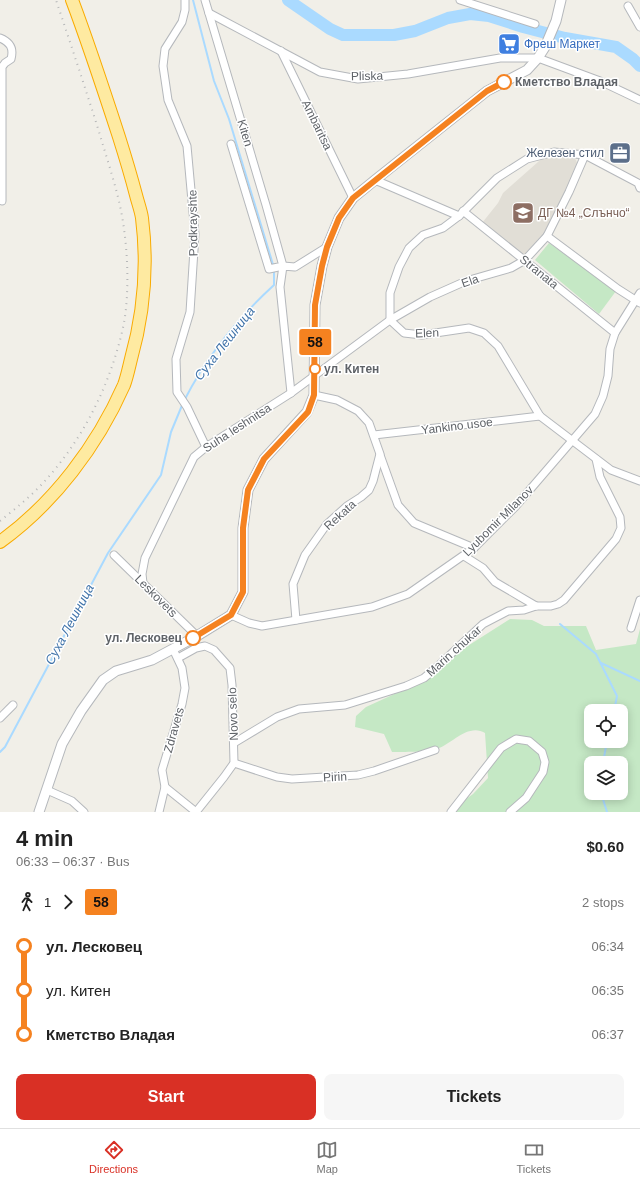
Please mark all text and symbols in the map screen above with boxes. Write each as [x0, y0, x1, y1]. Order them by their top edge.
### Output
supermarket icon: Фреш Маркет [496, 31, 522, 57]
place label: Фреш Маркет [524, 37, 601, 51]
street label: Pliska [351, 69, 383, 83]
marker: Кметство Владая [496, 74, 512, 90]
place label: Кметство Владая [515, 75, 618, 89]
street label: Ambaritsa [299, 98, 335, 153]
street label: Kiten [234, 118, 256, 148]
office icon: Железен стил [607, 140, 633, 166]
place label: Железен стил [526, 146, 604, 160]
street label: Podkrayshte [185, 189, 201, 256]
school or university icon: ДГ №4 „Слънчо“ [510, 200, 536, 226]
place label: ДГ №4 „Слънчо“ [538, 206, 630, 220]
street label: Stranata [517, 252, 561, 292]
street label: Ela [460, 271, 481, 290]
water label: Суха Лешница [191, 304, 258, 383]
street label: Elen [415, 326, 439, 340]
line badge: 58 [297, 329, 333, 355]
text: 58 [307, 334, 323, 350]
place label: ул. Китен [324, 362, 379, 376]
marker: ул. Китен [309, 363, 321, 375]
street label: Suha leshnitsa [200, 401, 274, 455]
street label: Yankino usoe [420, 415, 494, 437]
street label: Lyubomir Milanov [460, 483, 536, 559]
street label: Rekata [321, 497, 359, 533]
street label: Leskovets [132, 572, 180, 620]
water label: Суха Лешница [42, 581, 97, 667]
street label: Marin chukar [424, 623, 484, 679]
marker: ул. Лесковец [185, 630, 201, 646]
place label: ул. Лесковец [105, 631, 183, 645]
street label: Novo selo [225, 687, 241, 741]
map controls [584, 704, 628, 800]
button: locate [584, 704, 628, 748]
street label: Zdravets [161, 706, 187, 754]
button: layers [584, 756, 628, 800]
street label: Pirin [323, 769, 347, 785]
text: 4 min [16, 826, 73, 851]
text: $0.60 [586, 838, 624, 855]
text: 06:33 – 06:37 · Bus [16, 854, 129, 869]
icon: walk [16, 891, 38, 913]
icon: forward [57, 891, 79, 913]
text: 58 [93, 894, 109, 910]
text: 1 [44, 895, 51, 910]
text: 2 stops [582, 895, 624, 910]
text: ул. Лесковец [46, 938, 142, 955]
text: 06:34 [591, 939, 624, 954]
text: ул. Китен [46, 982, 111, 999]
text: 06:35 [591, 983, 624, 998]
text: Кметство Владая [46, 1026, 175, 1043]
text: 06:37 [591, 1027, 624, 1042]
button: Start [16, 1074, 316, 1120]
button: Tickets [324, 1074, 624, 1120]
tab: Directions [89, 1139, 138, 1175]
tab: Map [316, 1139, 338, 1175]
tab: Tickets [516, 1139, 551, 1175]

